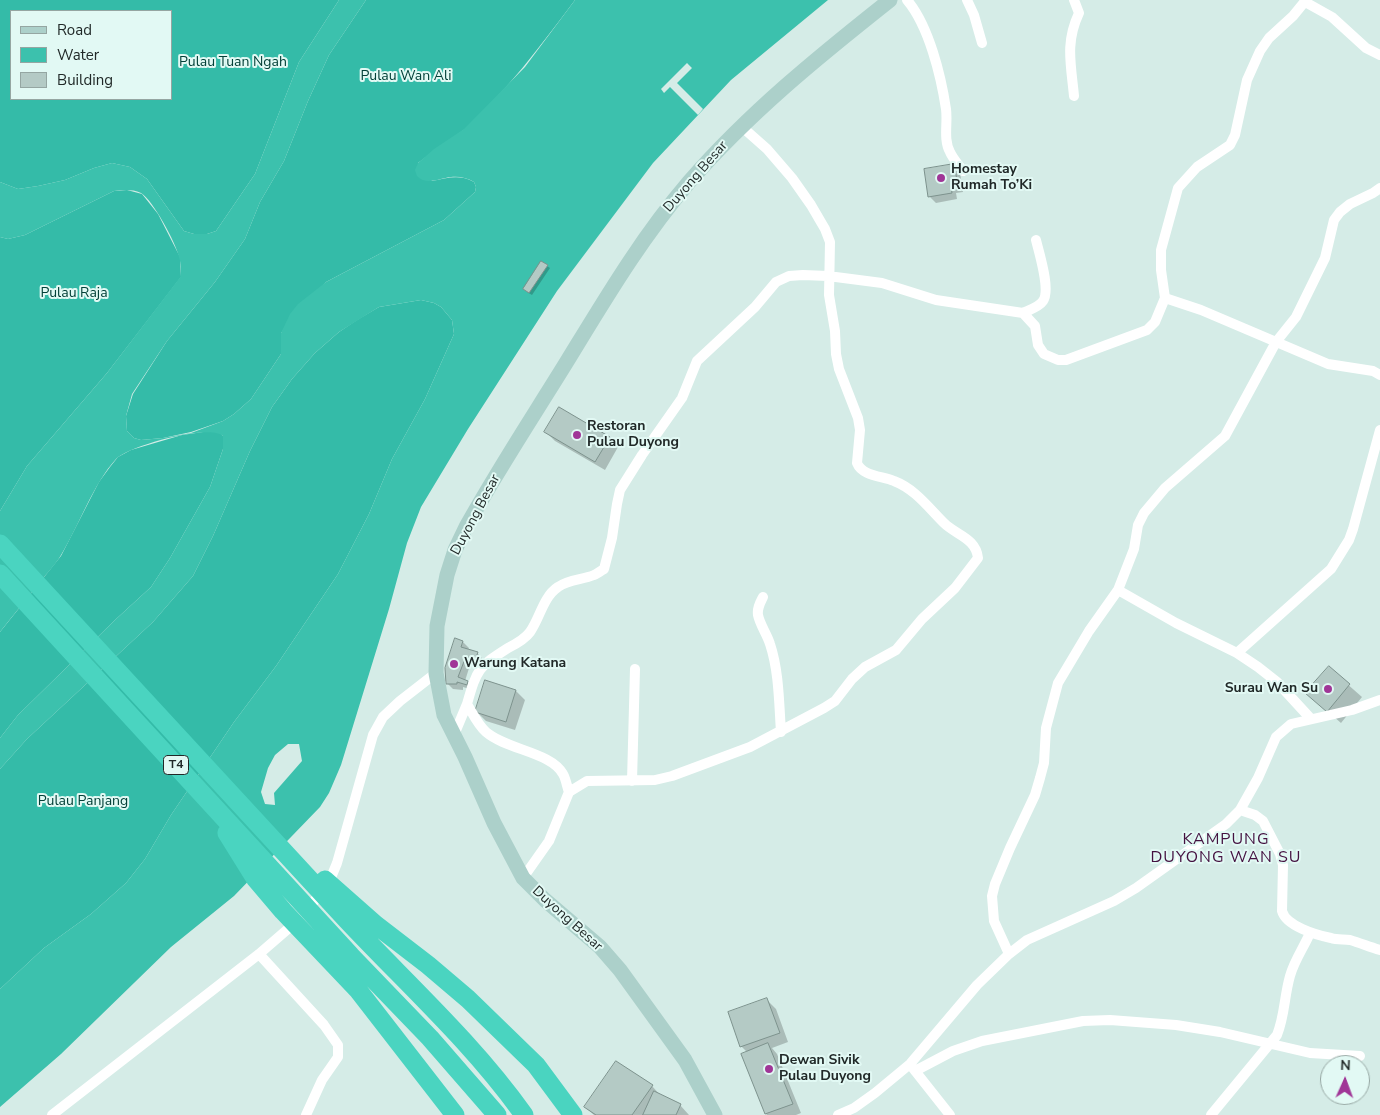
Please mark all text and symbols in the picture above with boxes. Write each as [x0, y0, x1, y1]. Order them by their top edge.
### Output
legend [10, 10, 172, 100]
text: Road [57, 20, 92, 40]
text: Water [57, 45, 99, 65]
park label: Pulau Tuan Ngah [179, 55, 287, 71]
park label: Pulau Wan Ali [361, 69, 451, 85]
text: Building [57, 70, 113, 90]
street label: Duyong Besar [660, 138, 732, 216]
place label: Homestay Rumah To’Ki [951, 162, 1032, 194]
marker: Homestay Rumah To’Ki [935, 172, 947, 184]
park label: Pulau Raja [40, 286, 108, 302]
place label: Restoran Pulau Duyong [587, 419, 679, 452]
marker: Restoran Pulau Duyong [571, 429, 583, 441]
street label: Duyong Besar [448, 472, 504, 558]
place label: Warung Katana [464, 656, 566, 672]
marker: Warung Katana [448, 658, 460, 670]
place label: Surau Wan Su [1225, 681, 1318, 697]
marker: Surau Wan Su [1322, 683, 1334, 695]
road number: T4 [164, 756, 188, 774]
park label: Pulau Panjang [38, 794, 128, 810]
district label: KAMPUNG DUYONG WAN SU [1149, 830, 1303, 868]
street label: Duyong Besar [528, 883, 606, 955]
place label: Dewan Sivik Pulau Duyong [779, 1053, 871, 1086]
north arrow [1320, 1055, 1370, 1105]
text: N [1340, 1056, 1351, 1075]
marker: Dewan Sivik Pulau Duyong [763, 1063, 775, 1075]

